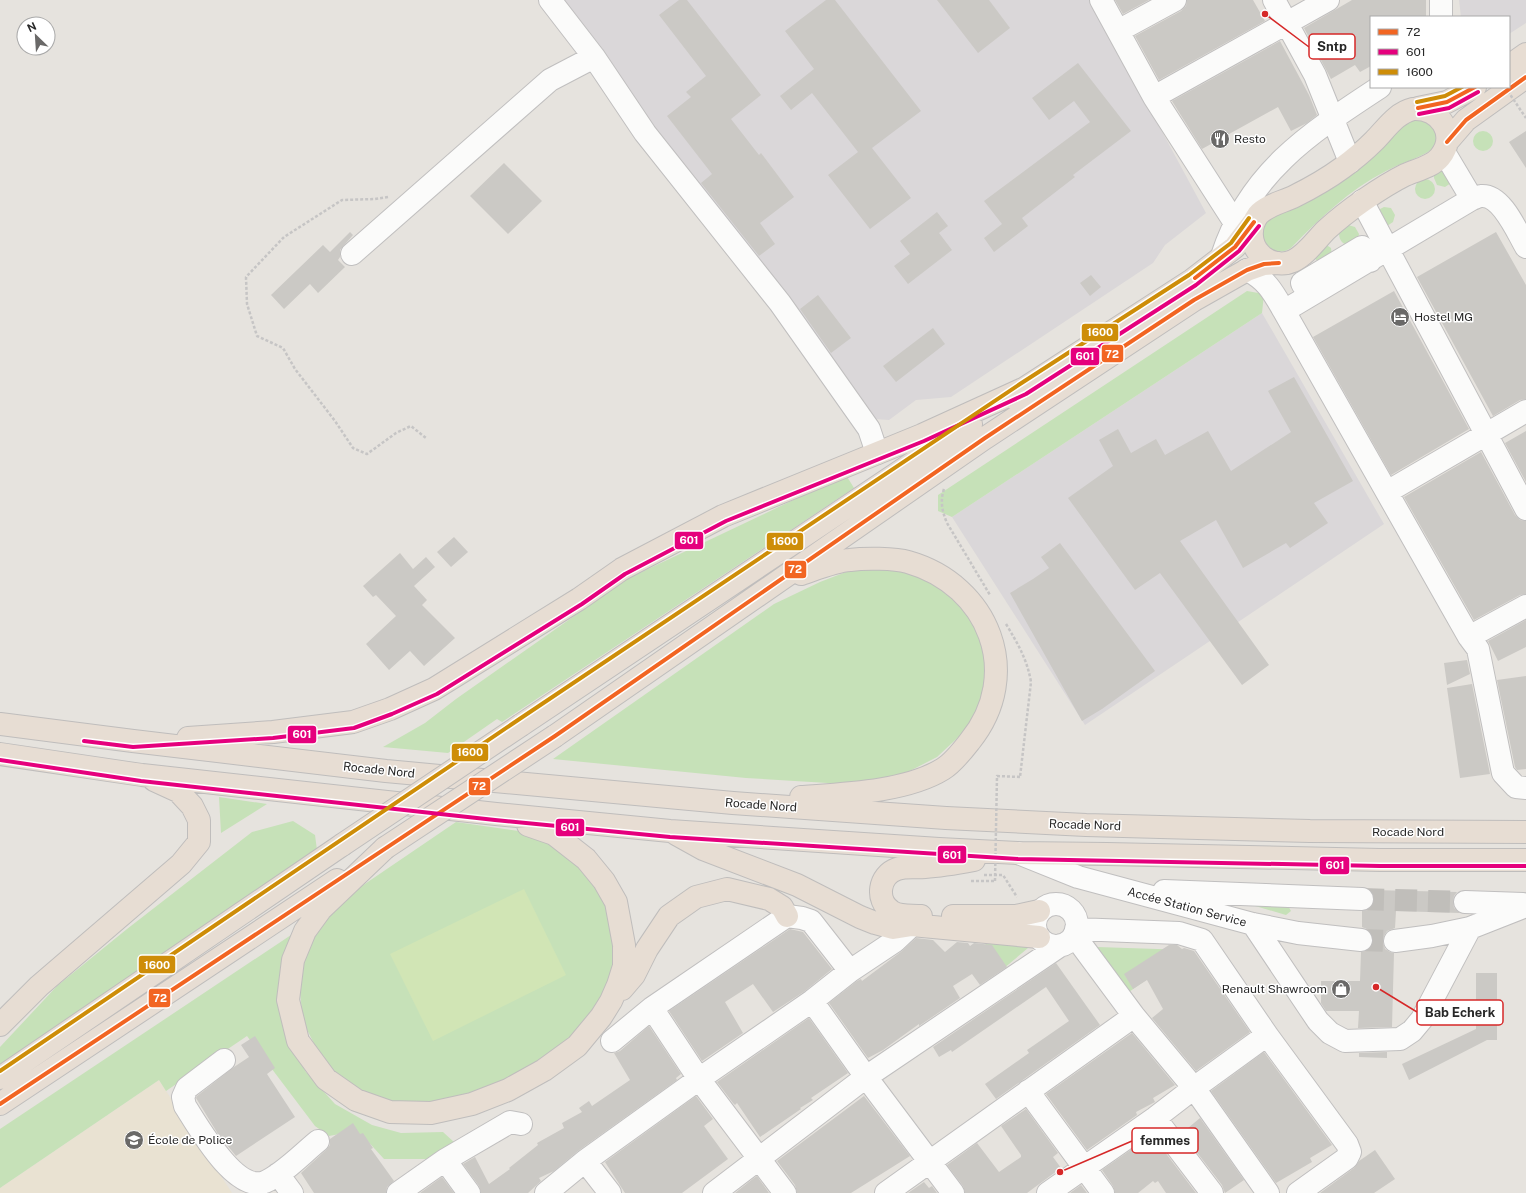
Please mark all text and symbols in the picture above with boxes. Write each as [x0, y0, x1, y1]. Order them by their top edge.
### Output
north arrow [16, 16, 56, 56]
legend [1370, 16, 1510, 88]
text: N [25, 20, 38, 34]
text: 72 [1406, 25, 1420, 39]
callout: Sntp [1309, 34, 1355, 59]
text: Sntp [1317, 39, 1347, 54]
text: 601 [1406, 45, 1426, 59]
text: 1600 [1406, 65, 1433, 79]
restaurant icon: Resto [1209, 128, 1231, 150]
place label: Resto [1234, 132, 1266, 146]
hotel icon: Hostel MG [1389, 306, 1411, 328]
place label: Hostel MG [1414, 310, 1473, 324]
line badge: 1600 [1081, 323, 1119, 342]
text: 1600 [1087, 326, 1113, 338]
line badge: 72 [1101, 344, 1124, 363]
line badge: 601 [1070, 347, 1100, 366]
text: 72 [1105, 348, 1119, 360]
text: 601 [1075, 350, 1095, 362]
line badge: 601 [674, 531, 704, 550]
line badge: 1600 [766, 532, 804, 551]
text: 601 [679, 534, 699, 546]
text: 1600 [772, 535, 798, 547]
line badge: 72 [784, 560, 807, 579]
text: 72 [788, 563, 802, 575]
line badge: 601 [287, 725, 317, 744]
text: 601 [292, 728, 312, 740]
line badge: 1600 [451, 743, 489, 762]
text: 1600 [457, 746, 483, 758]
street label: Rocade Nord [342, 759, 416, 781]
line badge: 72 [468, 777, 491, 796]
text: 72 [472, 780, 486, 792]
street label: Rocade Nord [725, 796, 797, 814]
street label: Rocade Nord [1049, 817, 1121, 833]
line badge: 601 [555, 818, 585, 837]
text: 601 [560, 821, 580, 833]
street label: Rocade Nord [1372, 825, 1444, 839]
line badge: 601 [937, 845, 967, 864]
text: 601 [942, 849, 962, 861]
line badge: 601 [1319, 856, 1350, 875]
text: 601 [1325, 859, 1345, 871]
street label: Accée Station Service [1126, 884, 1248, 930]
line badge: 1600 [138, 955, 176, 974]
text: 1600 [144, 959, 170, 971]
shop icon: Renault Shawroom [1330, 978, 1352, 1000]
place label: Renault Shawroom [1222, 982, 1327, 996]
line badge: 72 [148, 988, 171, 1008]
text: 72 [153, 992, 167, 1004]
callout: Bab Echerk [1417, 1000, 1503, 1025]
text: Bab Echerk [1425, 1005, 1496, 1020]
callout: femmes [1132, 1128, 1198, 1153]
school or university icon: École de Police [123, 1129, 145, 1151]
place label: École de Police [148, 1133, 233, 1147]
text: femmes [1140, 1133, 1190, 1148]

